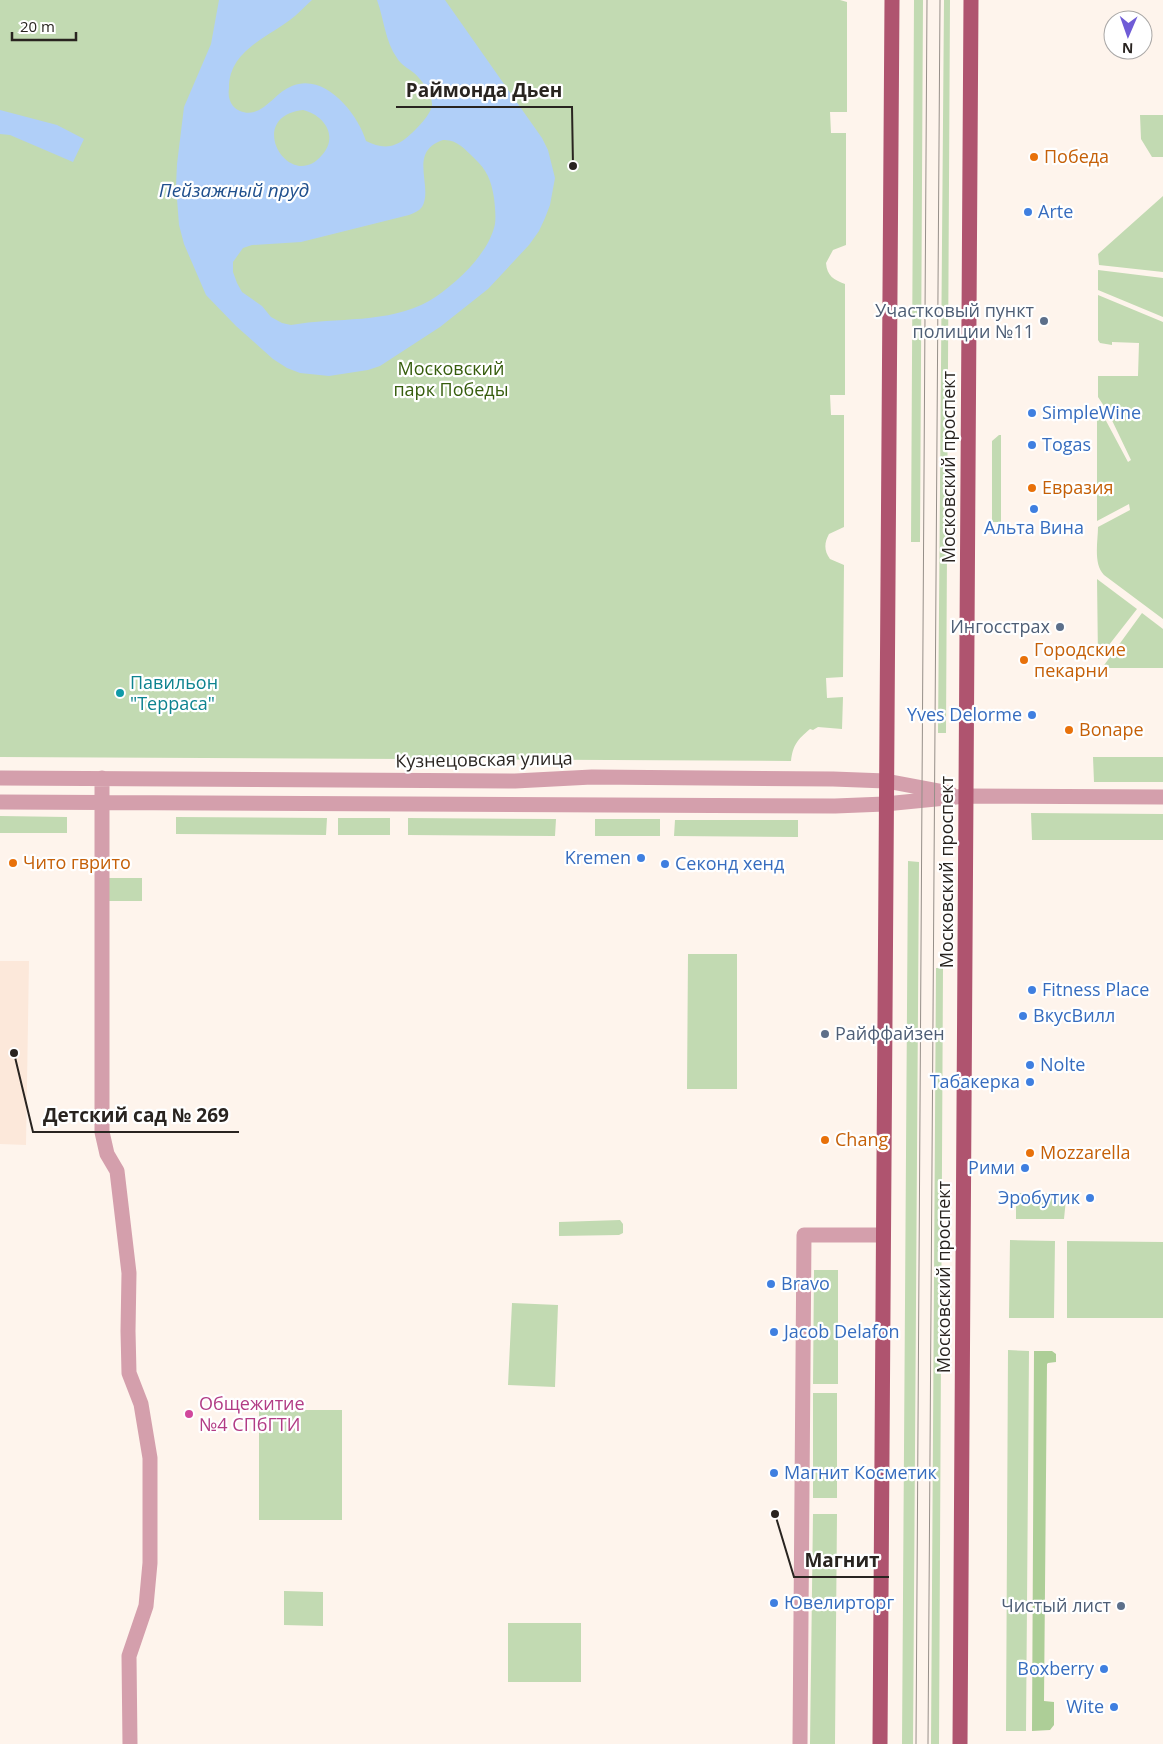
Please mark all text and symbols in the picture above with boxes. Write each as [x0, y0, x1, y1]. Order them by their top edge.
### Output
scale bar [12, 10, 76, 42]
north arrow [1103, 10, 1153, 60]
text: 20 m [20, 16, 55, 36]
text: N [1122, 39, 1134, 58]
callout: Раймонда Дьен [396, 73, 572, 107]
text: Раймонда Дьен [406, 77, 562, 103]
place label: Победа [1044, 144, 1109, 168]
marker: Победа [1028, 151, 1040, 163]
water label: Пейзажный пруд [159, 177, 309, 203]
place label: Arte [1038, 199, 1073, 223]
marker: Arte [1022, 206, 1034, 218]
place label: Участковый пункт полиции №11 [875, 298, 1035, 343]
marker: Участковый пункт полиции №11 [1038, 315, 1050, 327]
park label: Московский парк Победы [393, 356, 509, 401]
street label: Московский проспект [936, 370, 960, 563]
place label: SimpleWine [1042, 400, 1141, 424]
marker: SimpleWine [1026, 407, 1038, 419]
place label: Togas [1042, 432, 1091, 456]
marker: Togas [1026, 439, 1038, 451]
place label: Евразия [1042, 475, 1113, 499]
marker: Евразия [1026, 482, 1038, 494]
marker: Альта Вина [1028, 503, 1040, 515]
place label: Альта Вина [984, 515, 1084, 539]
place label: Ингосстрах [950, 614, 1051, 638]
marker: Ингосстрах [1054, 621, 1066, 633]
place label: Городские пекарни [1034, 637, 1126, 682]
marker: Городские пекарни [1018, 654, 1030, 666]
place label: Павильон "Терраса" [130, 670, 218, 715]
marker: Павильон "Терраса" [114, 687, 126, 699]
place label: Yves Delorme [907, 702, 1022, 726]
marker: Yves Delorme [1026, 709, 1038, 721]
place label: Bonape [1079, 717, 1144, 741]
marker: Bonape [1063, 724, 1075, 736]
street label: Кузнецовская улица [395, 745, 573, 773]
street label: Московский проспект [934, 775, 958, 968]
place label: Kremen [565, 845, 631, 869]
place label: Чито гврито [23, 850, 131, 874]
place label: Секонд хенд [675, 851, 784, 875]
marker: Kremen [635, 852, 647, 864]
marker: Чито гврито [7, 857, 19, 869]
marker: Секонд хенд [659, 858, 671, 870]
place label: Fitness Place [1042, 977, 1149, 1001]
marker: Fitness Place [1026, 984, 1038, 996]
place label: ВкусВилл [1033, 1003, 1115, 1027]
marker: ВкусВилл [1017, 1010, 1029, 1022]
place label: Райффайзен [835, 1021, 945, 1045]
marker: Райффайзен [819, 1028, 831, 1040]
place label: Nolte [1040, 1052, 1085, 1076]
marker: Nolte [1024, 1059, 1036, 1071]
place label: Табакерка [930, 1069, 1020, 1093]
marker: Табакерка [1024, 1076, 1036, 1088]
callout: Детский сад № 269 [33, 1098, 239, 1132]
text: Детский сад № 269 [43, 1102, 229, 1128]
place label: Chang [835, 1127, 888, 1151]
marker: Chang [819, 1134, 831, 1146]
place label: Mozzarella [1040, 1140, 1130, 1164]
marker: Mozzarella [1024, 1147, 1036, 1159]
place label: Рими [968, 1155, 1015, 1179]
marker: Рими [1019, 1162, 1031, 1174]
street label: Московский проспект [931, 1180, 955, 1373]
place label: Эробутик [998, 1185, 1081, 1209]
marker: Эробутик [1084, 1192, 1096, 1204]
place label: Bravo [781, 1271, 830, 1295]
marker: Bravo [765, 1278, 777, 1290]
place label: Jacob Delafon [782, 1319, 900, 1343]
marker: Jacob Delafon [768, 1326, 780, 1338]
place label: Общежитие №4 СПбГТИ [199, 1391, 305, 1436]
marker: Общежитие №4 СПбГТИ [183, 1408, 195, 1420]
place label: Магнит Косметик [784, 1460, 938, 1484]
marker: Магнит Косметик [768, 1467, 780, 1479]
callout: Магнит [794, 1543, 889, 1577]
text: Магнит [804, 1547, 880, 1573]
place label: Ювелирторг [784, 1590, 894, 1614]
place label: Чистый лист [1001, 1593, 1112, 1617]
marker: Ювелирторг [768, 1597, 780, 1609]
marker: Чистый лист [1115, 1600, 1127, 1612]
place label: Boxberry [1017, 1656, 1095, 1680]
marker: Boxberry [1098, 1663, 1110, 1675]
place label: Wite [1066, 1694, 1104, 1718]
marker: Wite [1108, 1701, 1120, 1713]

